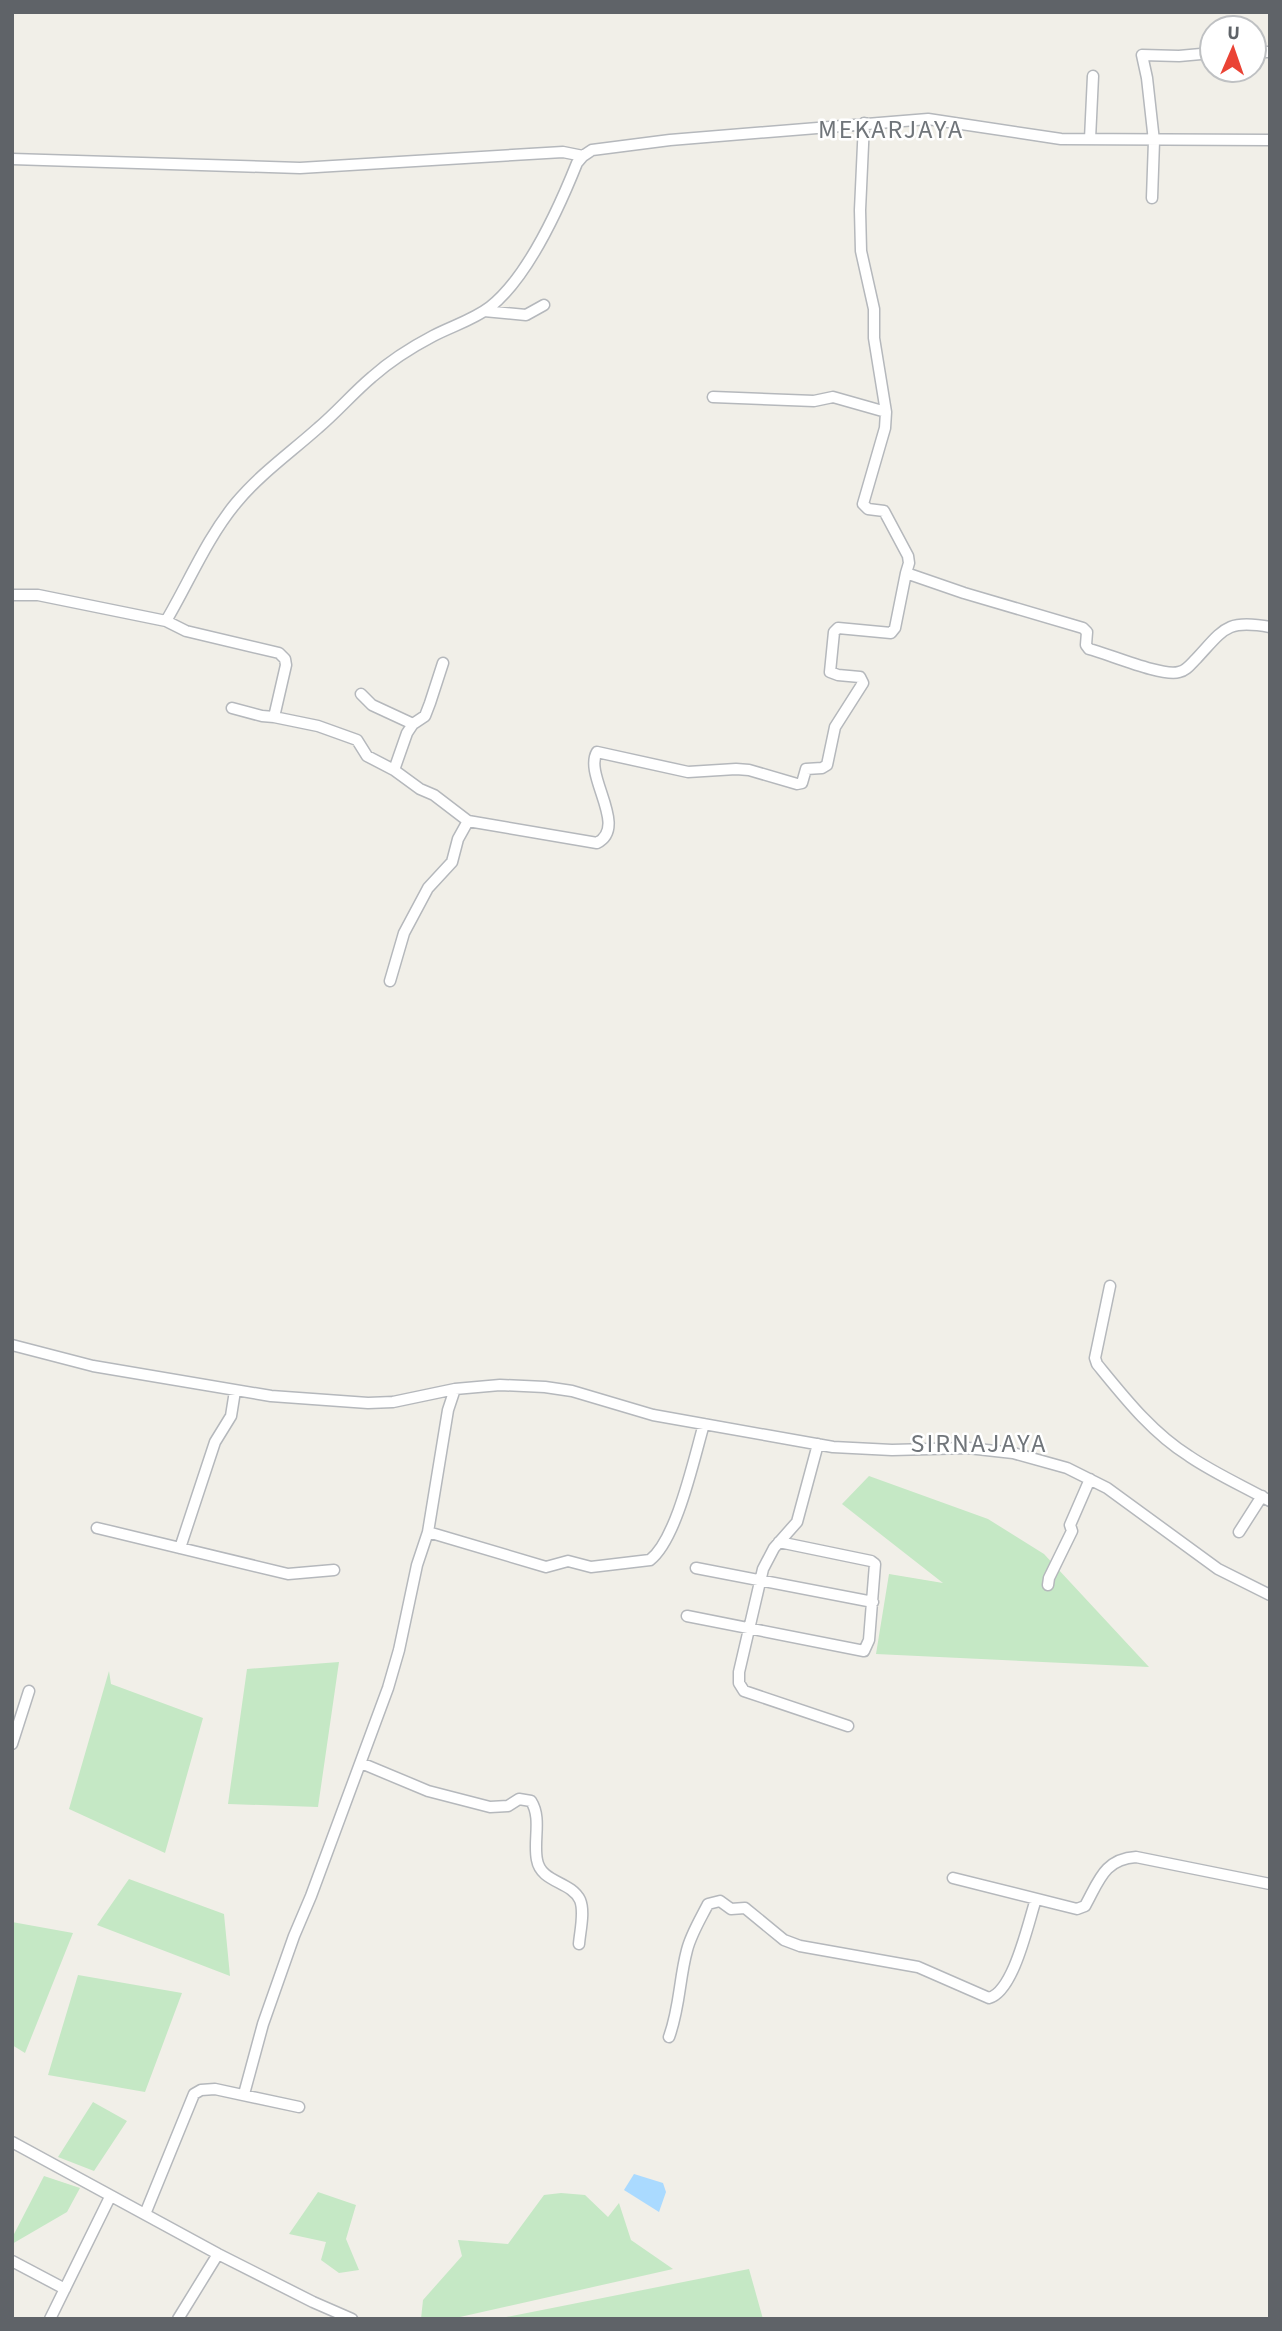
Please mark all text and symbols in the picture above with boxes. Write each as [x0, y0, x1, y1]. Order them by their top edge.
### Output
north arrow [1198, 14, 1268, 84]
text: U [1227, 20, 1240, 47]
district label: MEKARJAYA [818, 111, 964, 148]
district label: SIRNAJAYA [911, 1425, 1047, 1462]

